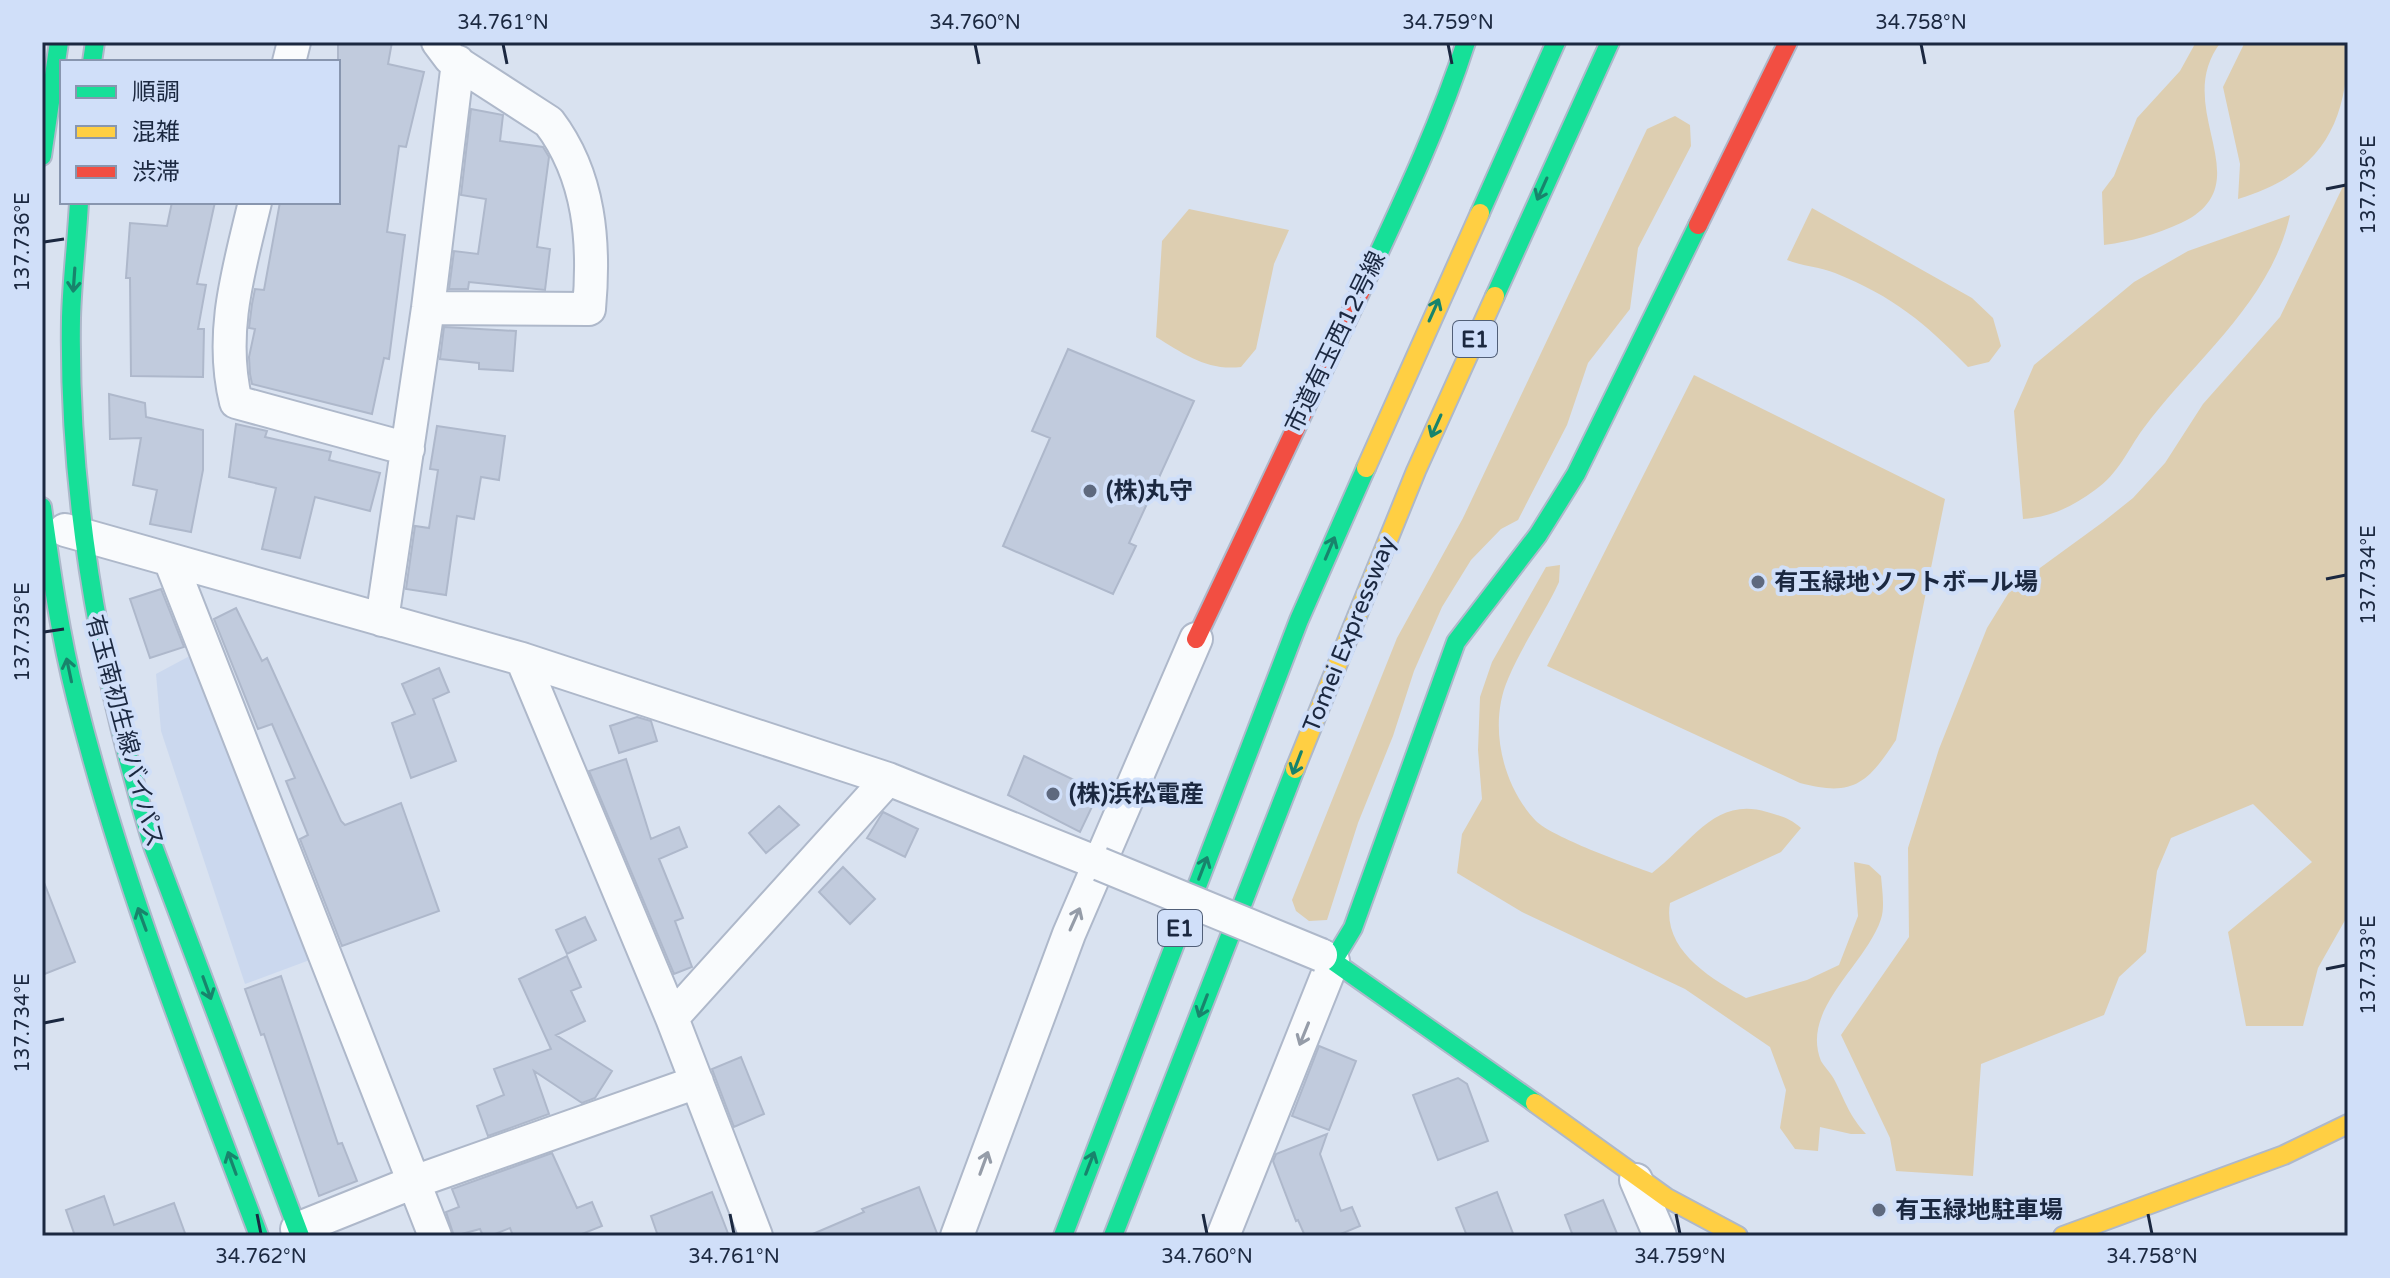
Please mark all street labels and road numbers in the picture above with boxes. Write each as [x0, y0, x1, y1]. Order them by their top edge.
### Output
street label: 市道有玉西12号線 [1279, 247, 1392, 438]
road number: E1 [1453, 321, 1497, 357]
street label: Tomei Expressway [1297, 532, 1402, 737]
street label: 有玉南初生線バイパス [80, 612, 170, 851]
road number: E1 [1158, 910, 1202, 946]

